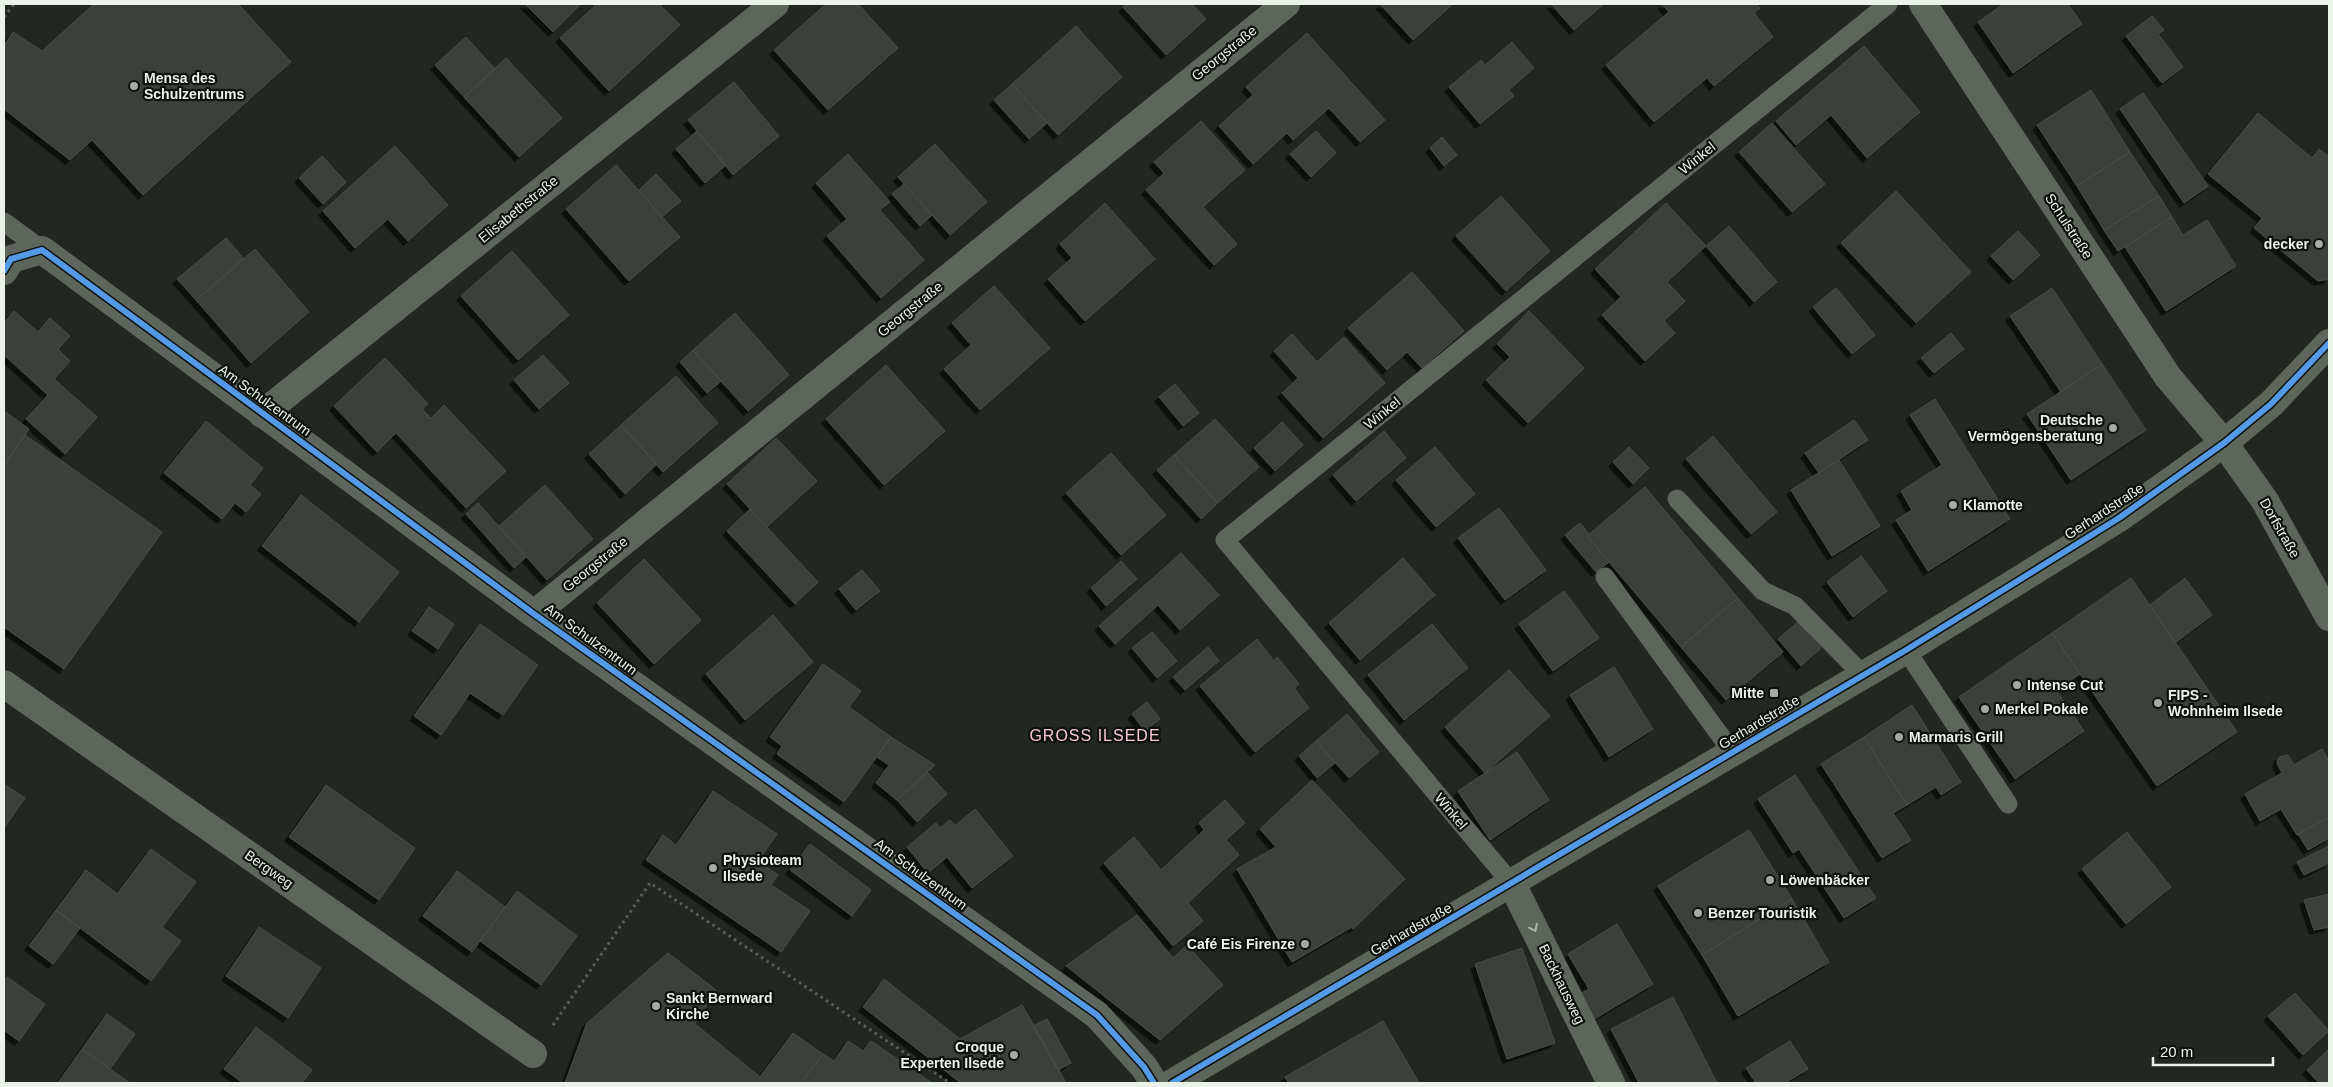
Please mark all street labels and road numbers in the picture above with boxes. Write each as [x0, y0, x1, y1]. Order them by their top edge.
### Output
street label: Georgstraße [1188, 22, 1260, 84]
street label: Winkel [1676, 139, 1718, 177]
street label: Elisabethstraße [475, 172, 561, 246]
street label: Schulstraße [2042, 190, 2096, 262]
street label: Georgstraße [874, 278, 946, 340]
street label: Am Schulzentrum [216, 361, 314, 439]
street label: Winkel [1361, 394, 1403, 432]
street label: Gerhardstraße [2061, 479, 2147, 543]
street label: Dorfstraße [2257, 495, 2304, 561]
street label: Georgstraße [559, 533, 631, 595]
street label: Am Schulzentrum [542, 600, 640, 678]
street label: Gerhardstraße [1716, 692, 1802, 752]
street label: Winkel [1431, 790, 1471, 832]
street label: Am Schulzentrum [872, 835, 970, 913]
street label: Bergweg [242, 847, 296, 891]
street label: Gerhardstraße [1368, 899, 1455, 959]
street label: Backhausweg [1536, 941, 1588, 1027]

